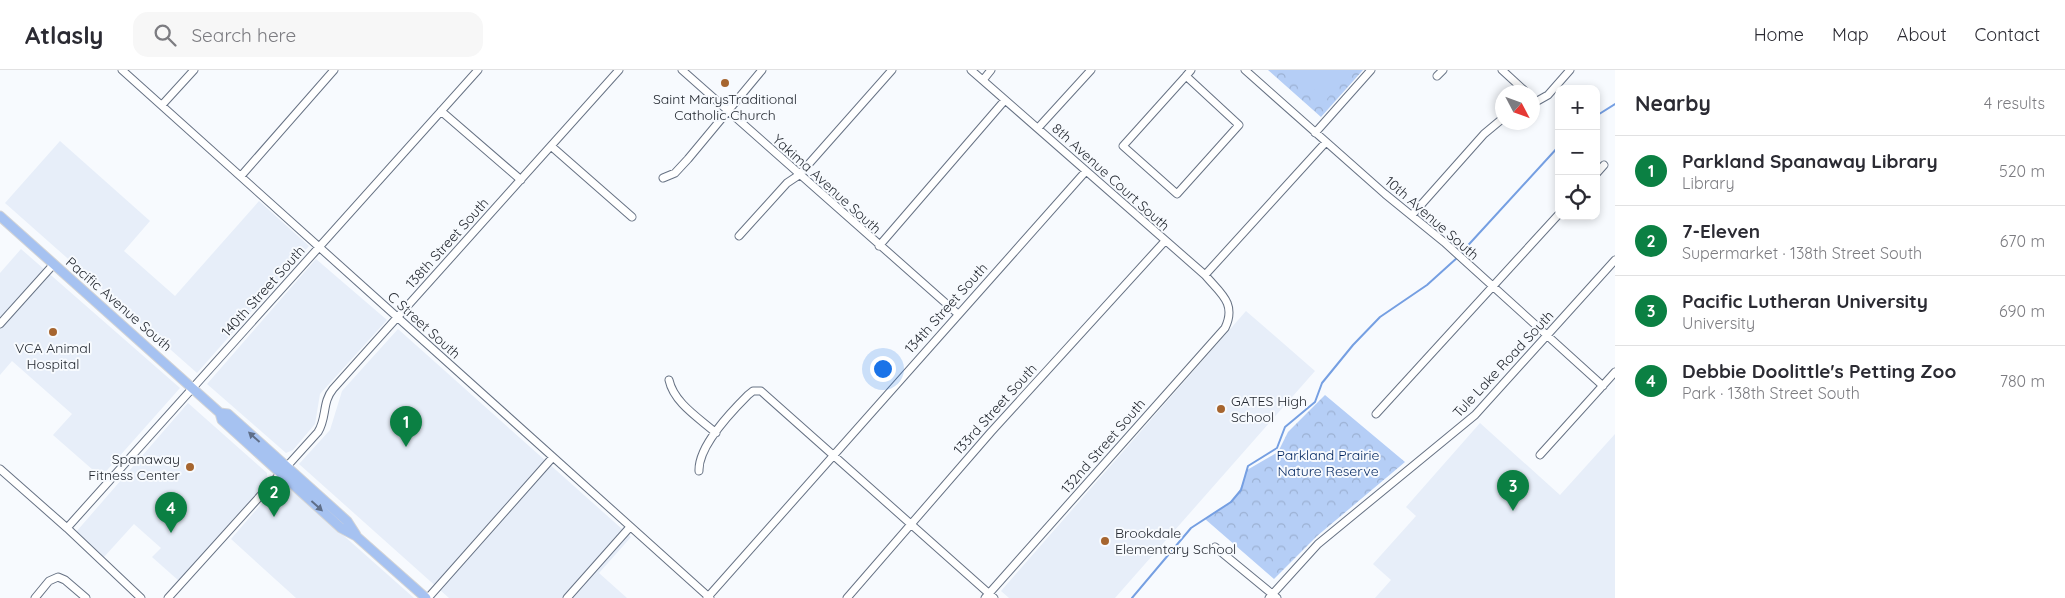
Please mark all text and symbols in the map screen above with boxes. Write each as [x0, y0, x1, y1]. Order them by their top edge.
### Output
search box [133, 12, 483, 57]
text: Atlasly [25, 20, 103, 50]
icon: search [151, 21, 179, 49]
text: Search here [191, 23, 296, 47]
text: Home [1754, 23, 1804, 46]
text: Map [1832, 23, 1869, 46]
text: About [1897, 23, 1947, 46]
text: Contact [1975, 23, 2040, 46]
marker: Saint MarysTraditional Catholic Church [719, 77, 731, 89]
north arrow [1495, 85, 1540, 130]
map controls [1555, 85, 1600, 220]
button: + [1555, 85, 1600, 130]
place label: Saint MarysTraditional Catholic Church [653, 90, 797, 124]
text: Nearby [1635, 90, 1711, 116]
text: 4 results [1984, 93, 2045, 113]
street label: 8th Avenue Court South [1048, 119, 1174, 235]
street label: Yakima Avenue South [769, 130, 885, 238]
button: − [1555, 130, 1600, 175]
text: Parkland Spanaway Library [1682, 149, 1938, 173]
text: 1 [1648, 161, 1654, 181]
text: 520 m [1999, 161, 2045, 181]
street label: 10th Avenue South [1381, 172, 1483, 264]
text: Library [1682, 173, 1735, 193]
button: locate [1555, 175, 1600, 220]
street label: 138th Street South [402, 194, 492, 292]
text: 7-Eleven [1682, 219, 1760, 243]
text: 2 [1646, 231, 1656, 251]
text: 670 m [2000, 231, 2045, 251]
street label: 140th Street South [217, 242, 309, 340]
text: Supermarket · 138th Street South [1682, 243, 1922, 263]
street label: Pacific Avenue South [62, 253, 176, 355]
street label: 134th Street South [901, 259, 991, 357]
street label: C Street South [384, 288, 464, 362]
text: Pacific Lutheran University [1682, 289, 1928, 313]
text: 3 [1647, 301, 1655, 321]
text: 690 m [1999, 301, 2045, 321]
street label: Tule Lake Road South [1449, 307, 1557, 421]
text: University [1682, 313, 1755, 333]
marker: VCA Animal Hospital [47, 326, 59, 338]
place label: VCA Animal Hospital [15, 339, 91, 373]
your location [870, 356, 896, 382]
text: Debbie Doolittle's Petting Zoo [1682, 359, 1956, 383]
street label: 133rd Street South [949, 360, 1041, 458]
text: 4 [1646, 371, 1656, 391]
text: 780 m [2000, 371, 2045, 391]
text: Park · 138th Street South [1682, 383, 1860, 403]
place label: GATES High School [1231, 392, 1307, 426]
street label: 132nd Street South [1057, 395, 1149, 497]
marker: GATES High School [1215, 403, 1227, 415]
pin: 1 [390, 406, 422, 447]
one-way arrow [249, 431, 261, 443]
park label: Parkland Prairie Nature Reserve [1276, 446, 1380, 480]
place label: Spanaway Fitness Center [88, 450, 181, 484]
marker: Spanaway Fitness Center [184, 461, 196, 473]
pin: 3 [1497, 470, 1529, 511]
pin: 2 [258, 476, 290, 517]
pin: 4 [155, 492, 187, 533]
one-way arrow [310, 500, 322, 512]
place label: Brookdale Elementary School [1115, 524, 1236, 558]
marker: Brookdale Elementary School [1099, 535, 1111, 547]

